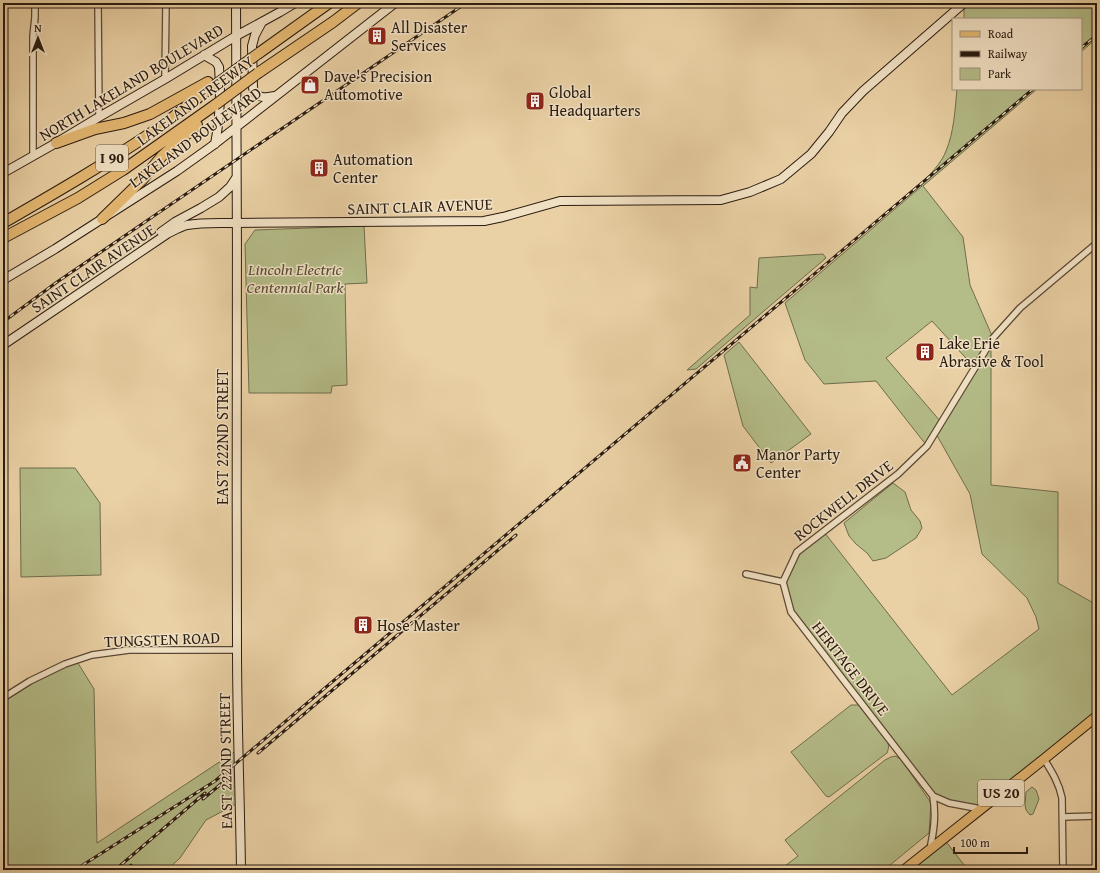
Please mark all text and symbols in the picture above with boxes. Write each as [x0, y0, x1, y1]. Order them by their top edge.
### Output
place label: All Disaster Services [391, 15, 468, 57]
north arrow [18, 18, 58, 58]
legend [952, 18, 1082, 90]
street label: NORTH LAKELAND BOULEVARD [36, 19, 226, 145]
building icon: All Disaster Services [366, 25, 388, 47]
text: Road [988, 25, 1014, 42]
text: Railway [988, 45, 1027, 62]
street label: LAKELAND FREEWAY [131, 49, 259, 151]
place label: Dave's Precision Automotive [324, 64, 432, 106]
text: Park [988, 65, 1012, 82]
shop icon: Dave's Precision Automotive [299, 74, 321, 96]
place label: Global Headquarters [549, 80, 641, 122]
street label: LAKELAND BOULEVARD [125, 82, 265, 192]
building icon: Global Headquarters [524, 90, 546, 112]
road number: I 90 [96, 145, 128, 171]
place label: Automation Center [333, 147, 413, 189]
building icon: Automation Center [308, 157, 330, 179]
street label: SAINT CLAIR AVENUE [347, 191, 493, 221]
street label: SAINT CLAIR AVENUE [26, 217, 160, 319]
park label: Lincoln Electric Centennial Park [246, 257, 344, 299]
place label: Lake Erie Abrasive & Tool [939, 331, 1044, 373]
building icon: Lake Erie Abrasive & Tool [914, 341, 936, 363]
street label: EAST 222ND STREET [210, 369, 234, 505]
place label: Manor Party Center [756, 442, 840, 484]
public building icon: Manor Party Center [731, 452, 753, 474]
street label: ROCKWELL DRIVE [788, 454, 898, 546]
place label: Hose Master [377, 613, 460, 637]
building icon: Hose Master [352, 614, 374, 636]
street label: HERITAGE DRIVE [807, 616, 895, 720]
street label: TUNGSTEN ROAD [104, 625, 221, 653]
street label: EAST 222ND STREET [212, 693, 238, 829]
road number: US 20 [978, 780, 1024, 806]
scale bar [954, 829, 1027, 855]
text: 100 m [960, 834, 990, 851]

